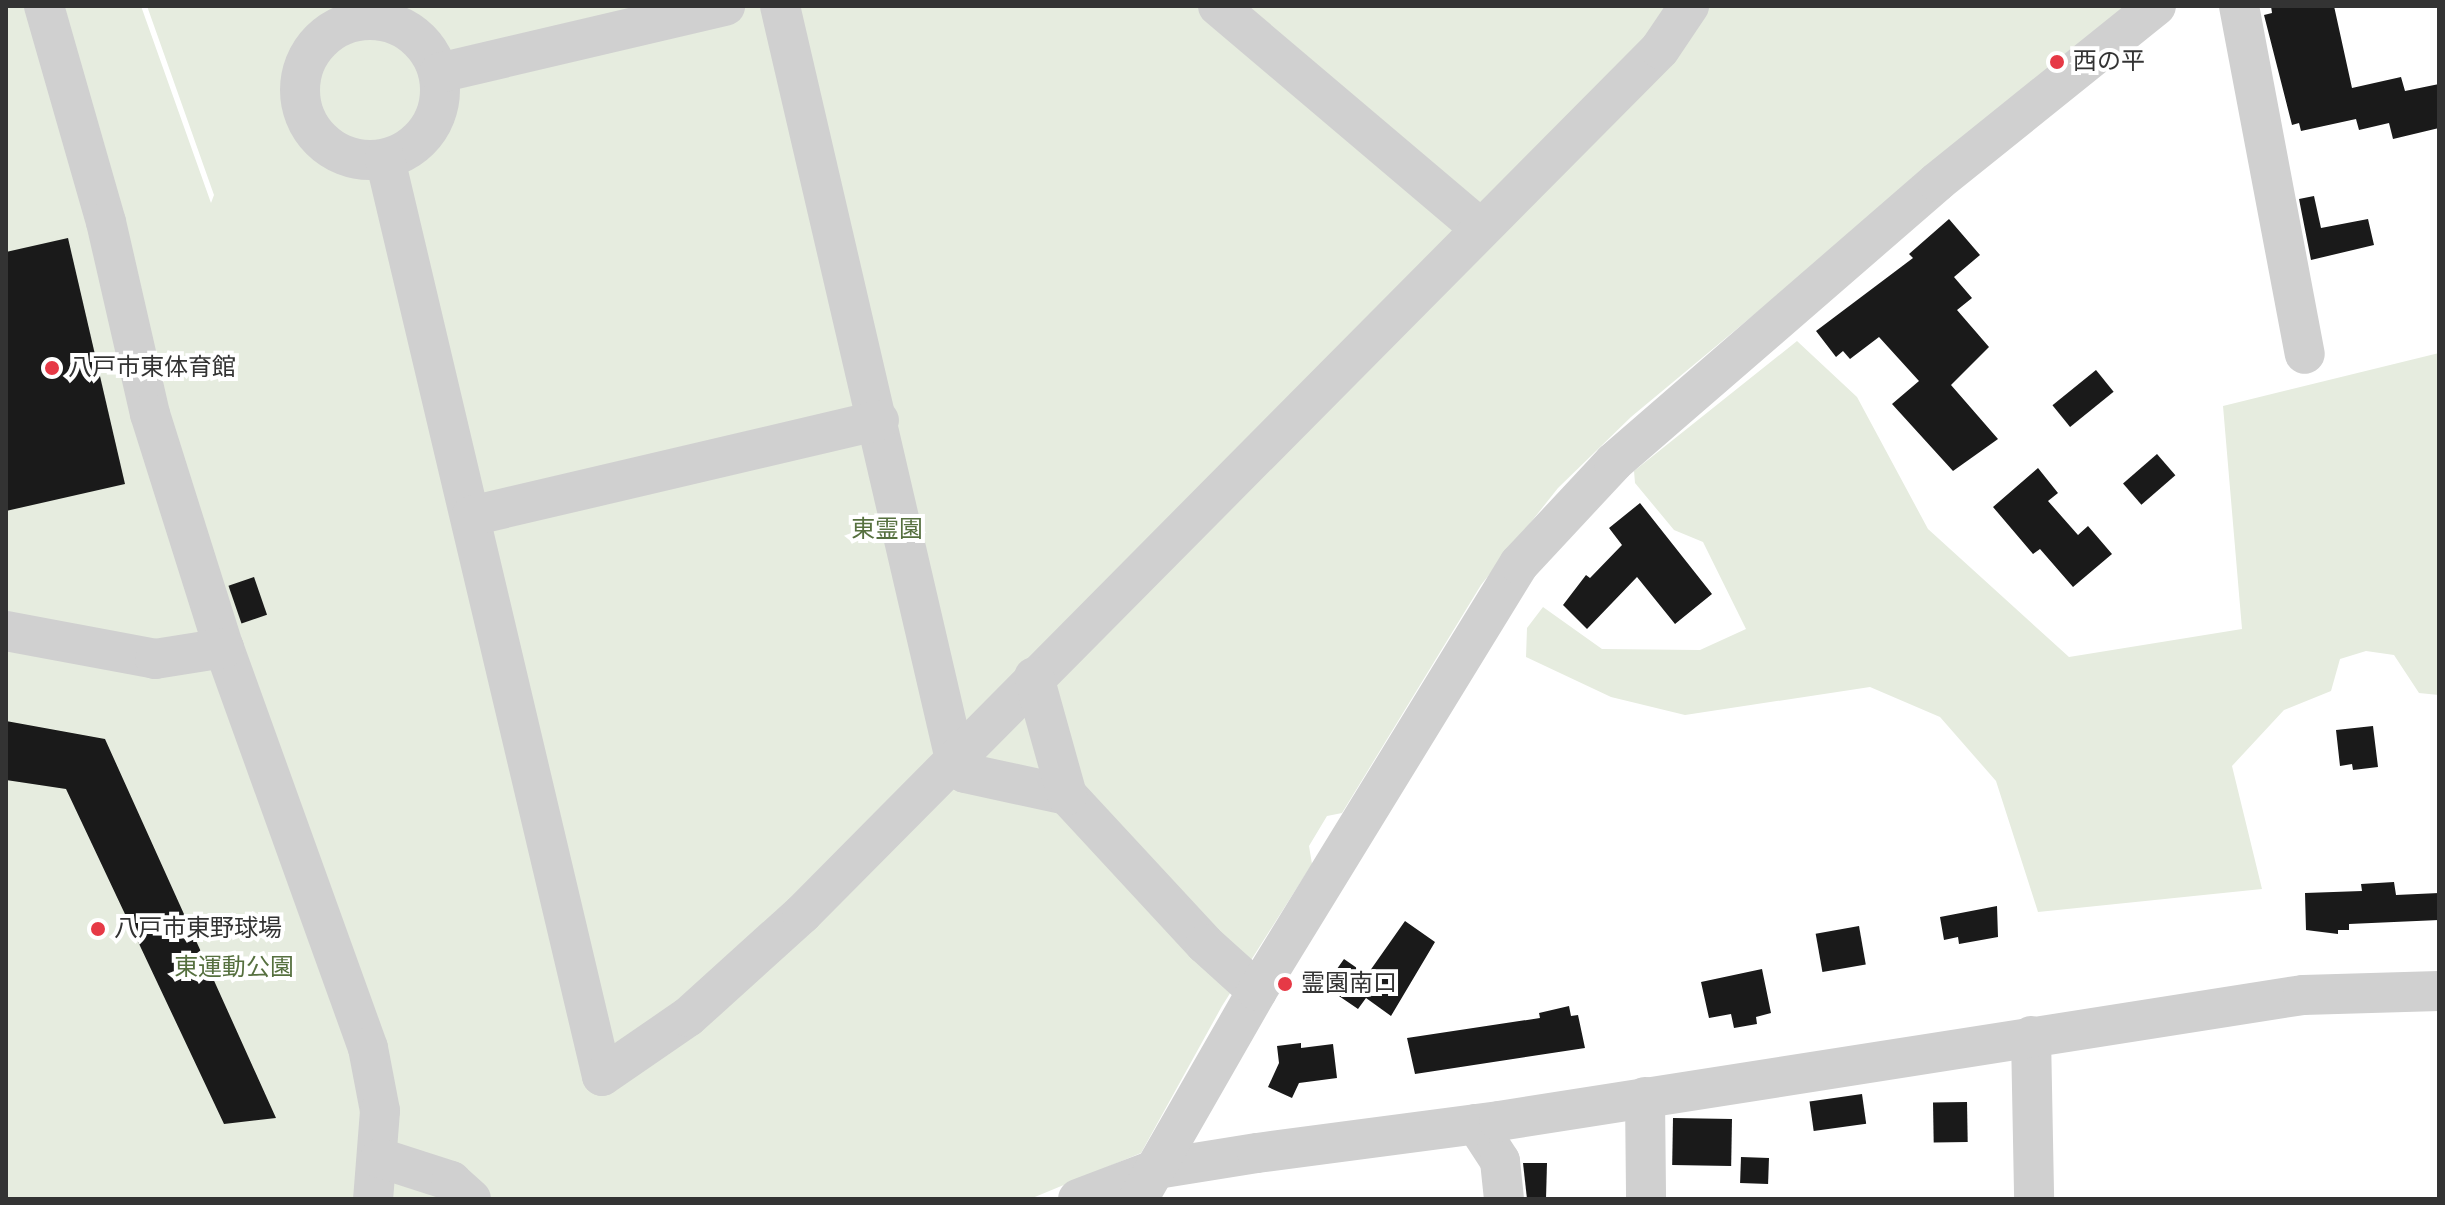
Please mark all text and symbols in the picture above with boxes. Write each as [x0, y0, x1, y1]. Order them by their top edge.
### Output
place label: 西の平 [2073, 48, 2145, 76]
marker: 西の平 [2048, 53, 2066, 71]
place label: 八戸市東体育館 [68, 354, 236, 382]
marker: 八戸市東体育館 [43, 359, 61, 377]
park label: 東霊園 [851, 516, 923, 544]
place label: 八戸市東野球場 [114, 915, 282, 943]
marker: 八戸市東野球場 [89, 920, 107, 938]
park label: 東運動公園 [174, 954, 294, 982]
place label: 霊園南口 [1301, 970, 1397, 998]
marker: 霊園南口 [1276, 975, 1294, 993]

